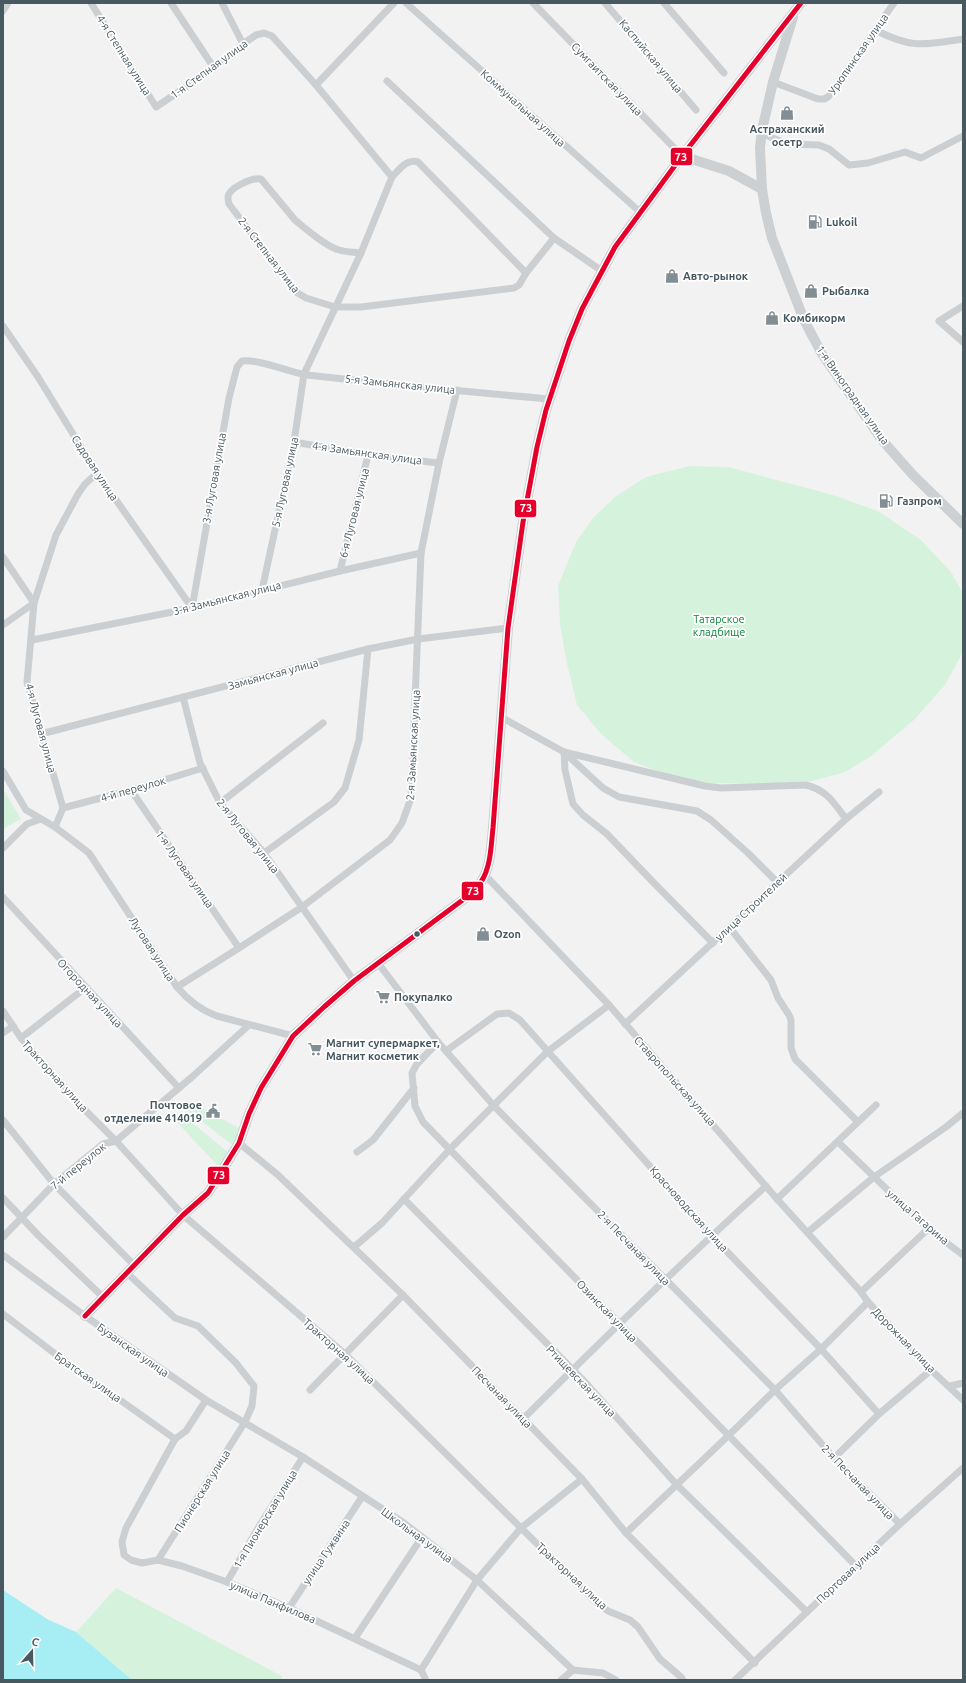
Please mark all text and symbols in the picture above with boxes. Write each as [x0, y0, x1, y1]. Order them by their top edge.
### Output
street label: Урюпинская улица [826, 11, 890, 97]
street label: 4-я Степная улица [94, 13, 154, 97]
street label: Каспийская улица [617, 17, 685, 95]
street label: 1-я Степная улица [168, 37, 250, 101]
street label: Сумгаитская улица [569, 40, 645, 118]
street label: Коммунальная улица [478, 67, 568, 149]
shop icon: Астраханский осетр [779, 105, 795, 121]
place label: Астраханский осетр [750, 123, 824, 148]
line badge: 73 [670, 147, 693, 166]
text: 73 [675, 151, 687, 163]
fuel station icon: Lukoil [807, 214, 823, 230]
street label: 2-я Степная улица [236, 215, 302, 295]
place label: Lukoil [826, 216, 858, 228]
shop icon: Авто-рынок [664, 268, 680, 284]
place label: Авто-рынок [683, 270, 749, 282]
shop icon: Рыбалка [803, 283, 819, 299]
place label: Рыбалка [822, 285, 869, 297]
shop icon: Комбикорм [764, 310, 780, 326]
place label: Комбикорм [783, 312, 846, 324]
street label: 1-я Виноградная улица [814, 343, 892, 447]
street label: 5-я Замьянская улица [344, 372, 456, 396]
street label: 3-я Луговая улица [200, 432, 228, 524]
street label: Садовая улица [69, 433, 121, 503]
street label: 5-я Луговая улица [270, 436, 300, 528]
street label: 4-я Замьянская улица [311, 439, 423, 467]
street label: 6-я Луговая улица [337, 467, 371, 559]
fuel station icon: Газпром [878, 493, 894, 509]
place label: Газпром [897, 495, 942, 507]
line badge: 73 [514, 499, 537, 518]
text: 73 [520, 502, 532, 514]
street label: 3-я Замьянская улица [172, 579, 282, 617]
park label: Татарское кладбище [693, 613, 745, 638]
street label: Замьянская улица [227, 656, 319, 692]
street label: 4-я Луговая улица [23, 682, 59, 774]
street label: 2-я Замьянская улица [404, 689, 422, 801]
street label: 4-й переулок [99, 774, 167, 804]
street label: 2-я Луговая улица [214, 797, 282, 875]
street label: 1-я Луговая улица [154, 828, 216, 910]
street label: улица Строителей [713, 871, 789, 943]
line badge: 73 [461, 881, 484, 901]
text: 73 [467, 885, 479, 897]
street label: Луговая улица [127, 915, 177, 983]
shop icon: Ozon [475, 926, 491, 942]
place label: Ozon [494, 928, 521, 940]
unlabelled marker [412, 929, 422, 939]
street label: Огородная улица [55, 956, 125, 1030]
supermarket icon: Покупалко [375, 989, 391, 1005]
place label: Покупалко [394, 991, 453, 1003]
street label: Ставропольская улица [632, 1034, 718, 1128]
place label: Магнит супермаркет, Магнит косметик [326, 1037, 440, 1062]
street label: Тракторная улица [20, 1038, 90, 1114]
supermarket icon: Магнит супермаркет, Магнит косметик [307, 1041, 323, 1057]
place label: Почтовое отделение 414019 [104, 1099, 202, 1124]
public building icon: Почтовое отделение 414019 [205, 1103, 221, 1119]
street label: 7-й переулок [48, 1140, 108, 1192]
street label: Красноводская улица [648, 1164, 730, 1254]
line badge: 73 [207, 1166, 230, 1185]
text: 73 [213, 1169, 225, 1181]
street label: улица Гагарина [885, 1187, 951, 1247]
street label: 2-я Песчаная улица [595, 1208, 673, 1288]
street label: Озинская улица [574, 1277, 640, 1345]
street label: Дорожная улица [870, 1305, 938, 1375]
street label: Тракторная улица [301, 1316, 377, 1386]
street label: Бузанская улица [95, 1321, 171, 1379]
street label: Ртищевская улица [544, 1343, 618, 1419]
street label: Братская улица [52, 1350, 124, 1404]
street label: Песчаная улица [470, 1364, 534, 1430]
street label: 2-я Песчаная улица [819, 1442, 897, 1522]
street label: Пионерская улица [172, 1448, 232, 1534]
street label: 1-я Пионерская улица [231, 1468, 299, 1570]
street label: Школьная улица [379, 1505, 455, 1565]
street label: улица Гужвина [300, 1517, 352, 1587]
street label: Тракторная улица [534, 1540, 610, 1612]
street label: Портовая улица [814, 1541, 882, 1605]
street label: улица Панфилова [228, 1579, 318, 1625]
north arrow [12, 1631, 52, 1671]
text: С [30, 1635, 41, 1648]

